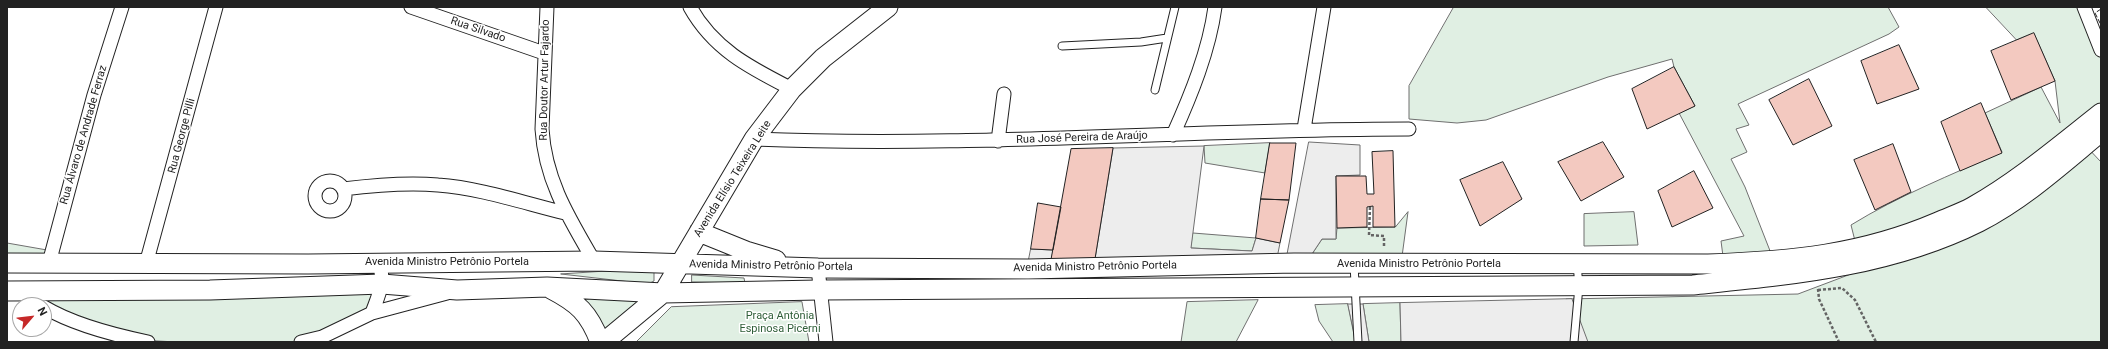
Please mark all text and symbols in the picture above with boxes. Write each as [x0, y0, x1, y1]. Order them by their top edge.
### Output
street label: Rua Silvado [449, 14, 507, 46]
street label: Rua Doutor Artur Fajardo [537, 19, 553, 141]
street label: Rua Álvaro de Andrade Ferraz [58, 64, 110, 206]
street label: Rua George Pilli [166, 97, 198, 175]
street label: Avenida Elísio Teixeira Leite [692, 118, 774, 240]
street label: Rua José Pereira de Araújo [1016, 129, 1148, 147]
street label: Avenida Ministro Petrônio Portela [365, 255, 529, 269]
street label: Avenida Ministro Petrônio Portela [1337, 257, 1501, 271]
street label: Avenida Ministro Petrônio Portela [689, 258, 853, 274]
street label: Avenida Ministro Petrônio Portela [1013, 259, 1177, 275]
north arrow [12, 297, 52, 337]
text: N [35, 305, 50, 318]
park label: Praça Antônia Espinosa Picerni [739, 309, 821, 335]

